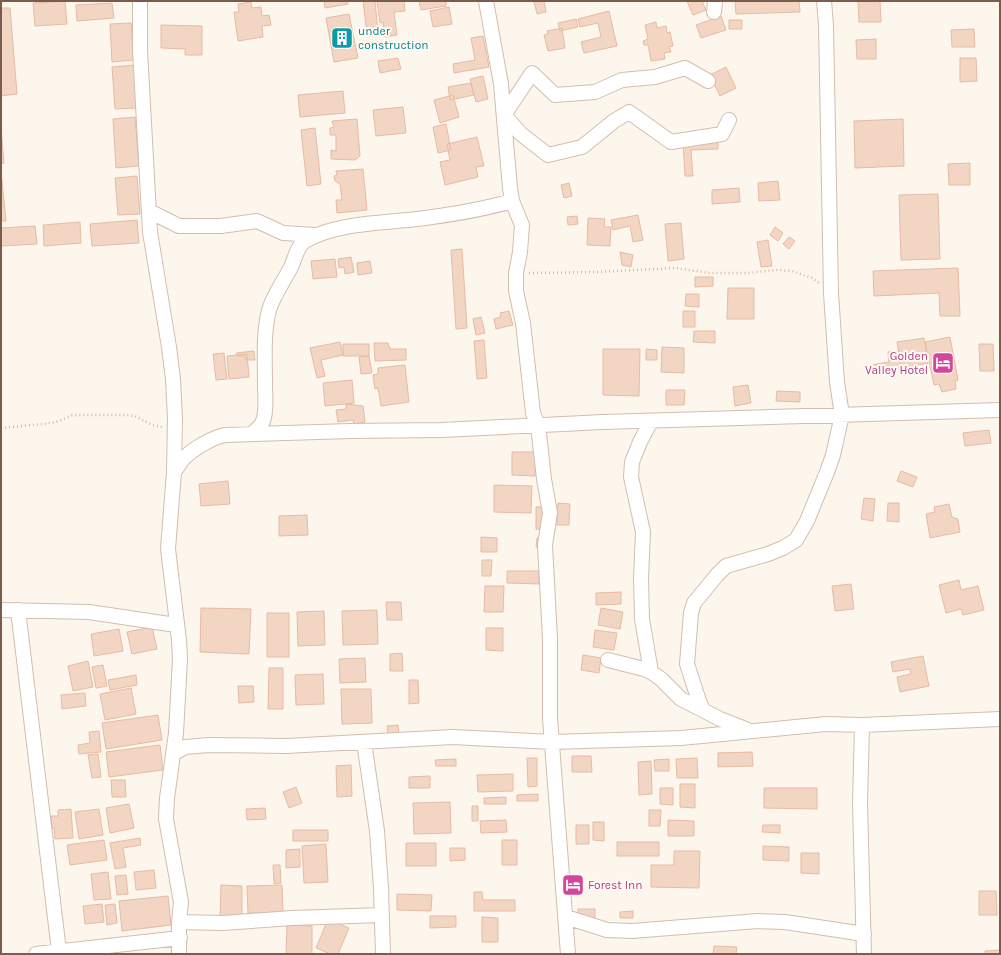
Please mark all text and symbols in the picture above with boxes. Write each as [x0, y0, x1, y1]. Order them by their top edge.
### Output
place label: under construction [358, 24, 429, 52]
building icon: under construction [329, 25, 355, 51]
place label: Golden Valley Hotel [865, 349, 928, 377]
hotel icon: Golden Valley Hotel [930, 350, 956, 376]
hotel icon: Forest Inn [560, 872, 586, 898]
place label: Forest Inn [588, 878, 643, 892]

